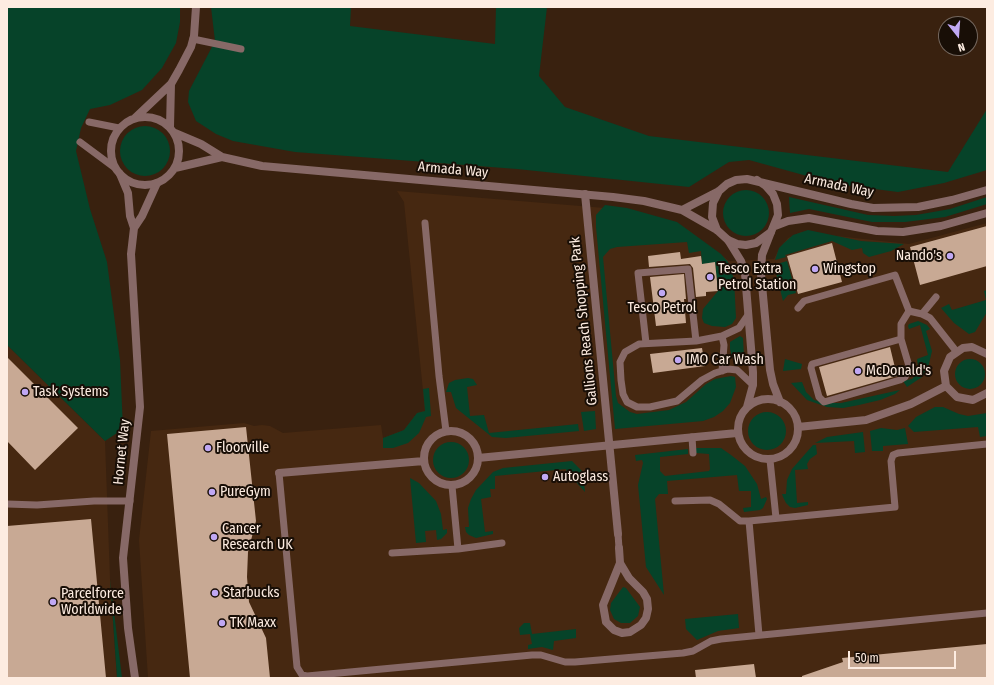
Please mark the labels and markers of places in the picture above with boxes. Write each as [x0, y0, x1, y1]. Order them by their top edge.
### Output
place label: Nando's [896, 248, 942, 264]
marker: Nando's [945, 251, 955, 261]
place label: Tesco Extra Petrol Station [718, 261, 796, 294]
place label: Wingstop [823, 261, 876, 277]
marker: Wingstop [810, 264, 820, 274]
marker: Tesco Extra Petrol Station [705, 272, 715, 282]
marker: Tesco Petrol [657, 288, 667, 298]
place label: Tesco Petrol [628, 300, 696, 316]
place label: IMO Car Wash [686, 352, 764, 368]
marker: IMO Car Wash [673, 355, 683, 365]
place label: McDonald's [866, 363, 931, 379]
marker: McDonald's [853, 366, 863, 376]
place label: Task Systems [33, 384, 108, 400]
marker: Task Systems [20, 387, 30, 397]
place label: Floorville [216, 440, 269, 456]
marker: Floorville [203, 443, 213, 453]
place label: Autoglass [553, 469, 608, 485]
marker: Autoglass [540, 472, 550, 482]
place label: PureGym [220, 484, 271, 500]
marker: PureGym [207, 487, 217, 497]
place label: Cancer Research UK [222, 521, 293, 554]
marker: Cancer Research UK [209, 532, 219, 542]
place label: Starbucks [223, 585, 279, 601]
place label: Parcelforce Worldwide [61, 586, 124, 618]
marker: Starbucks [210, 588, 220, 598]
marker: Parcelforce Worldwide [48, 597, 58, 607]
place label: TK Maxx [230, 615, 276, 631]
marker: TK Maxx [217, 618, 227, 628]

